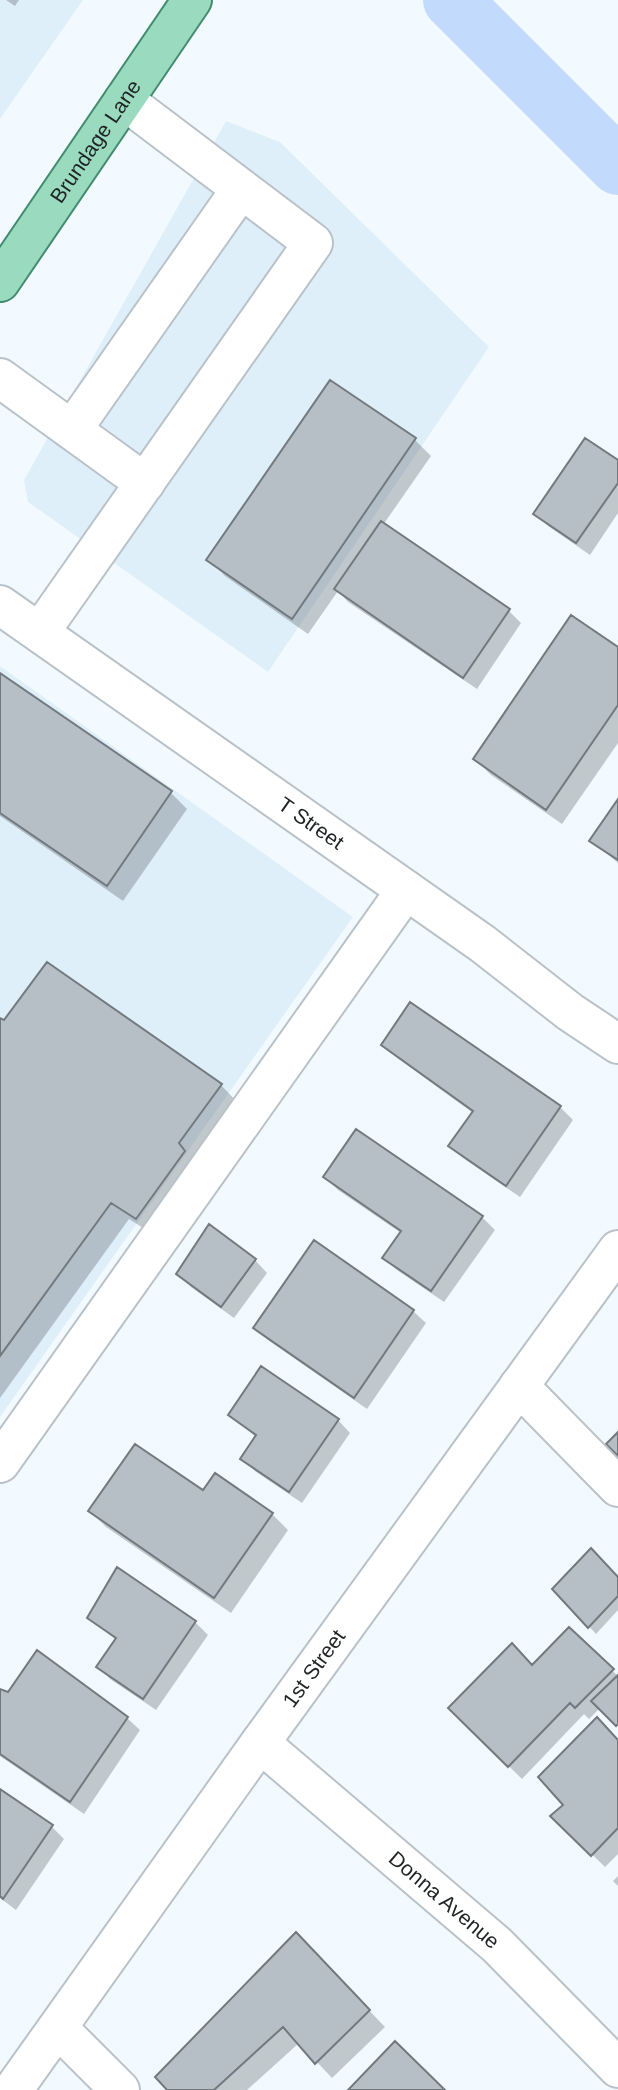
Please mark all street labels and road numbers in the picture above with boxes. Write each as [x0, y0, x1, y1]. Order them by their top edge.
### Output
street label: Brundage Lane [45, 75, 145, 207]
street label: T Street [274, 792, 348, 854]
street label: 1st Street [278, 1625, 350, 1711]
street label: Donna Avenue [385, 1846, 504, 1953]

